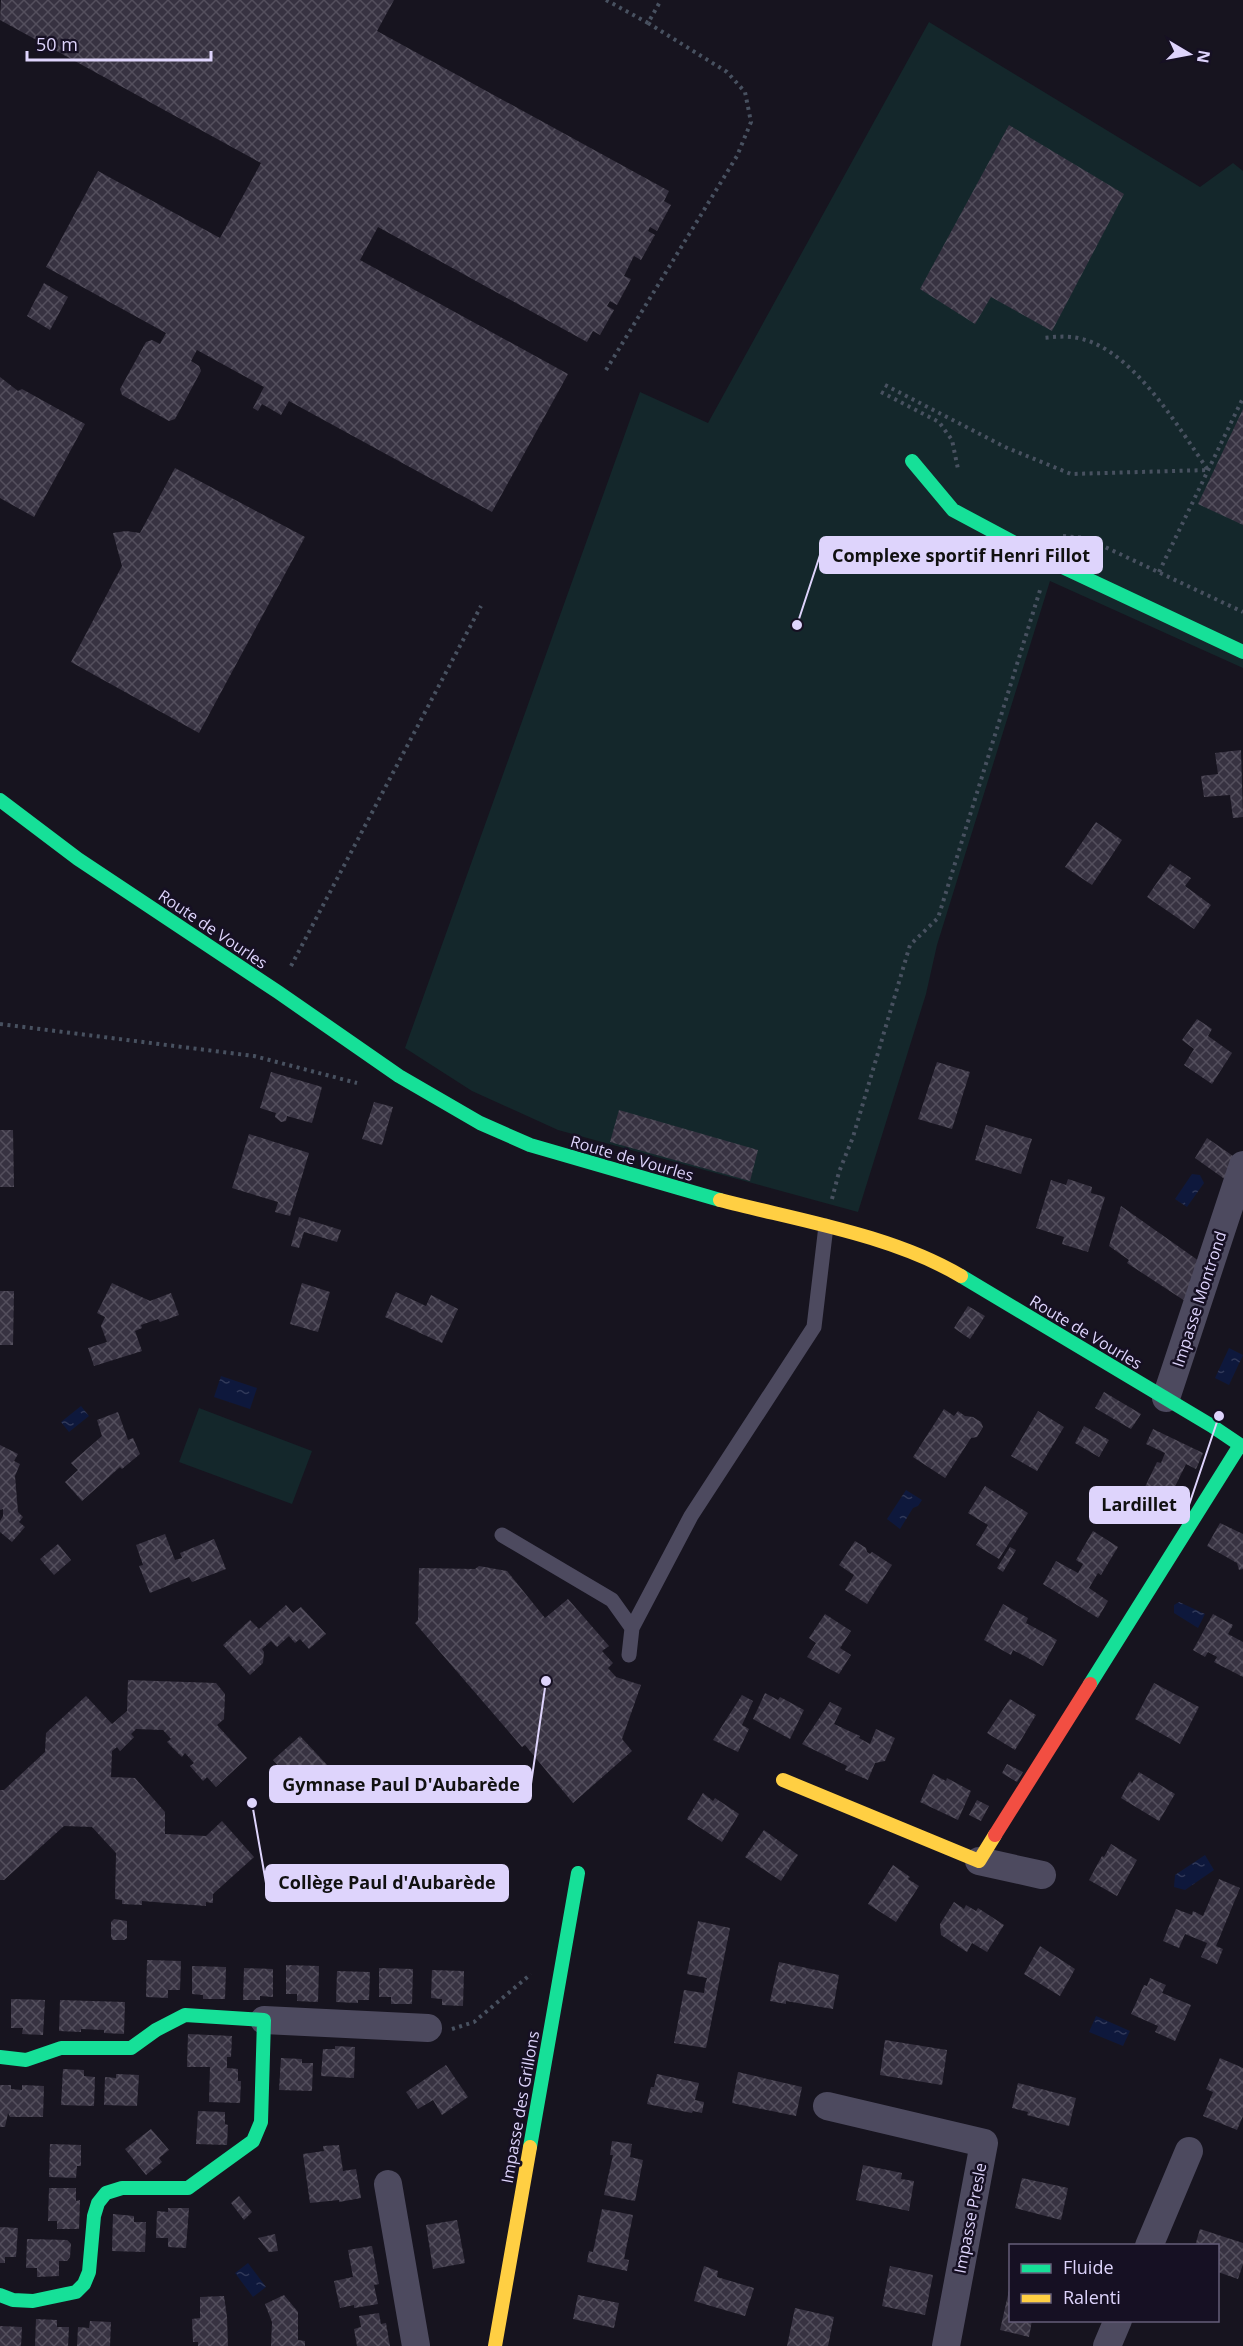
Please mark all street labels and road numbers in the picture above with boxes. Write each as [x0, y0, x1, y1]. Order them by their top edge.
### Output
street label: Route de Vourles [154, 884, 272, 974]
street label: Route de Vourles [568, 1130, 696, 1186]
street label: Impasse Montrond [1167, 1228, 1231, 1370]
street label: Route de Vourles [1026, 1290, 1146, 1374]
street label: Impasse des Grillons [496, 2029, 544, 2185]
street label: Impasse Presle [949, 2161, 991, 2275]

